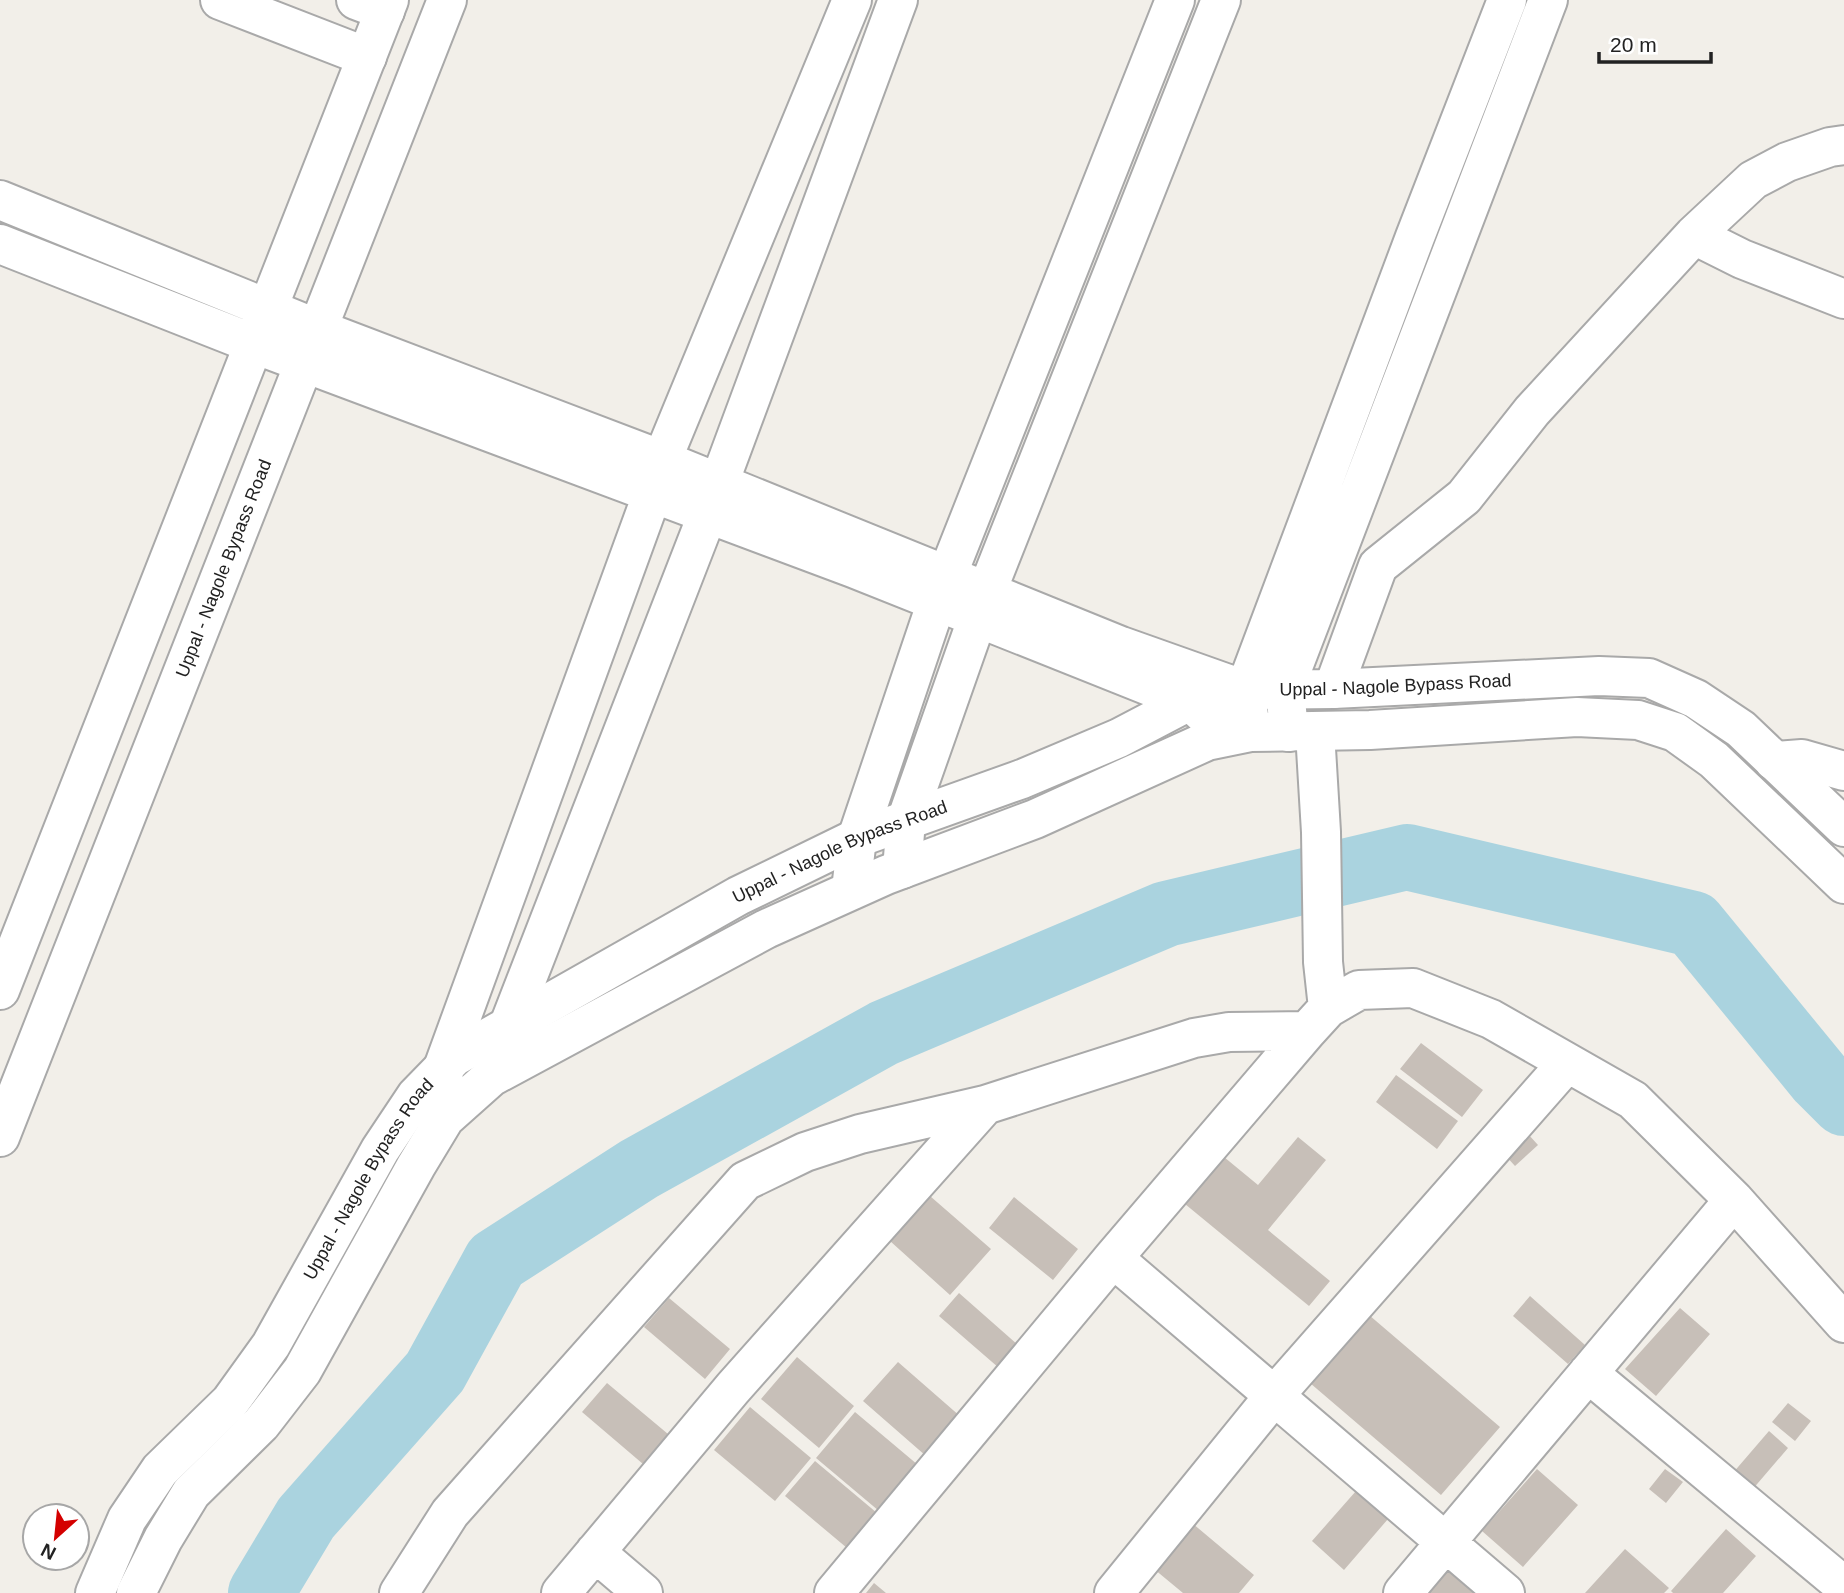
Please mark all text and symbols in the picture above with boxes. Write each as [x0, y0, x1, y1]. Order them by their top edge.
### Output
scale bar [1599, 21, 1711, 65]
text: 20 m [1610, 33, 1657, 56]
street label: Uppal - Nagole Bypass Road [172, 457, 275, 680]
street label: Uppal - Nagole Bypass Road [1279, 670, 1512, 700]
street label: Uppal - Nagole Bypass Road [729, 797, 950, 907]
street label: Uppal - Nagole Bypass Road [300, 1074, 437, 1283]
north arrow [21, 1502, 91, 1572]
text: N [38, 1539, 59, 1564]

